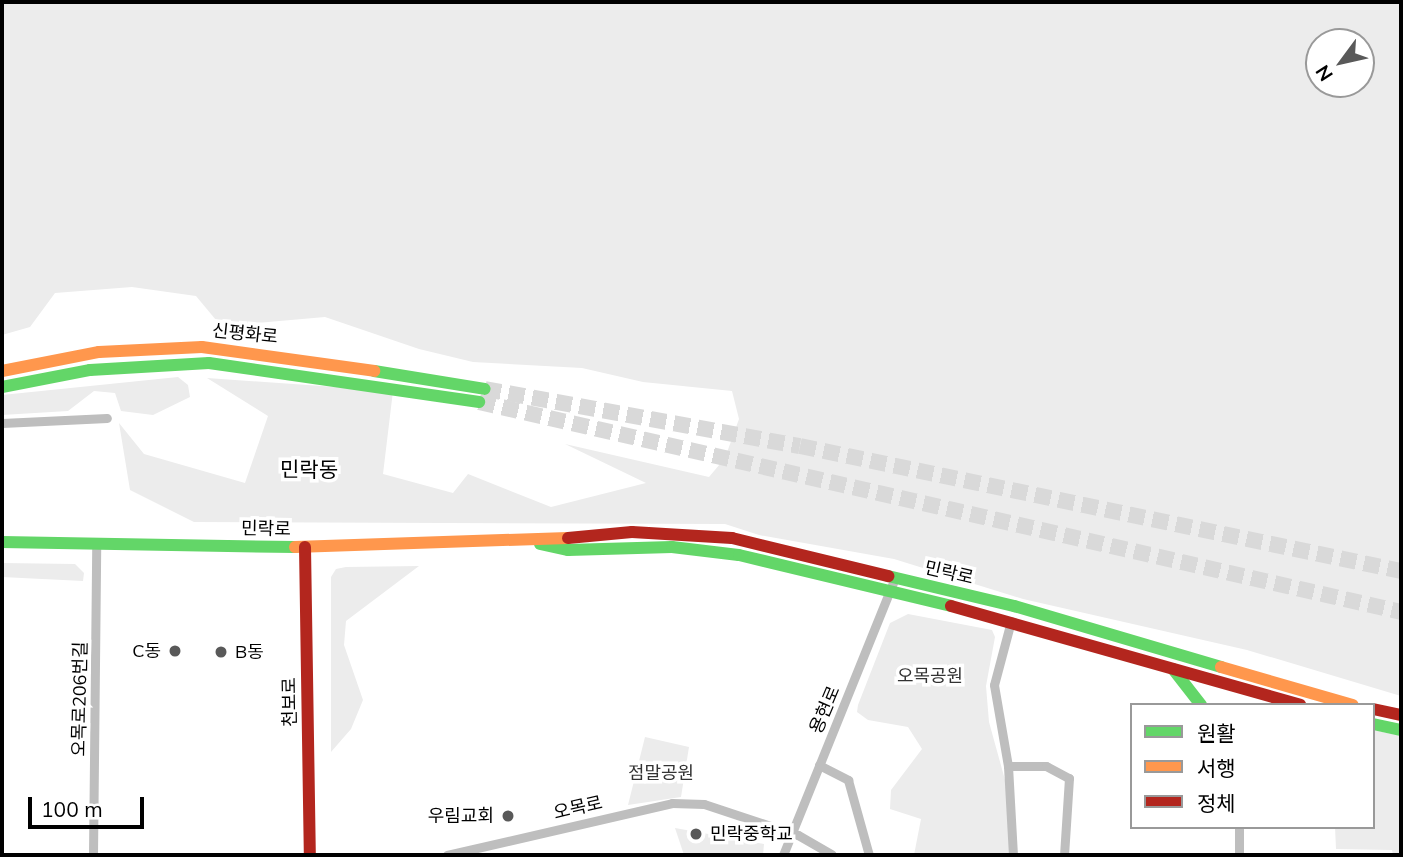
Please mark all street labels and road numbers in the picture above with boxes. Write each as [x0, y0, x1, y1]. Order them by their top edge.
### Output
street label: 신평화로 [211, 320, 279, 348]
street label: 민락로 [241, 518, 291, 540]
street label: 민락로 [922, 557, 976, 589]
street label: 오목로206번길 [68, 641, 92, 757]
street label: 천보로 [279, 677, 301, 727]
street label: 용현로 [805, 683, 845, 737]
street label: 오목로 [551, 792, 605, 824]

